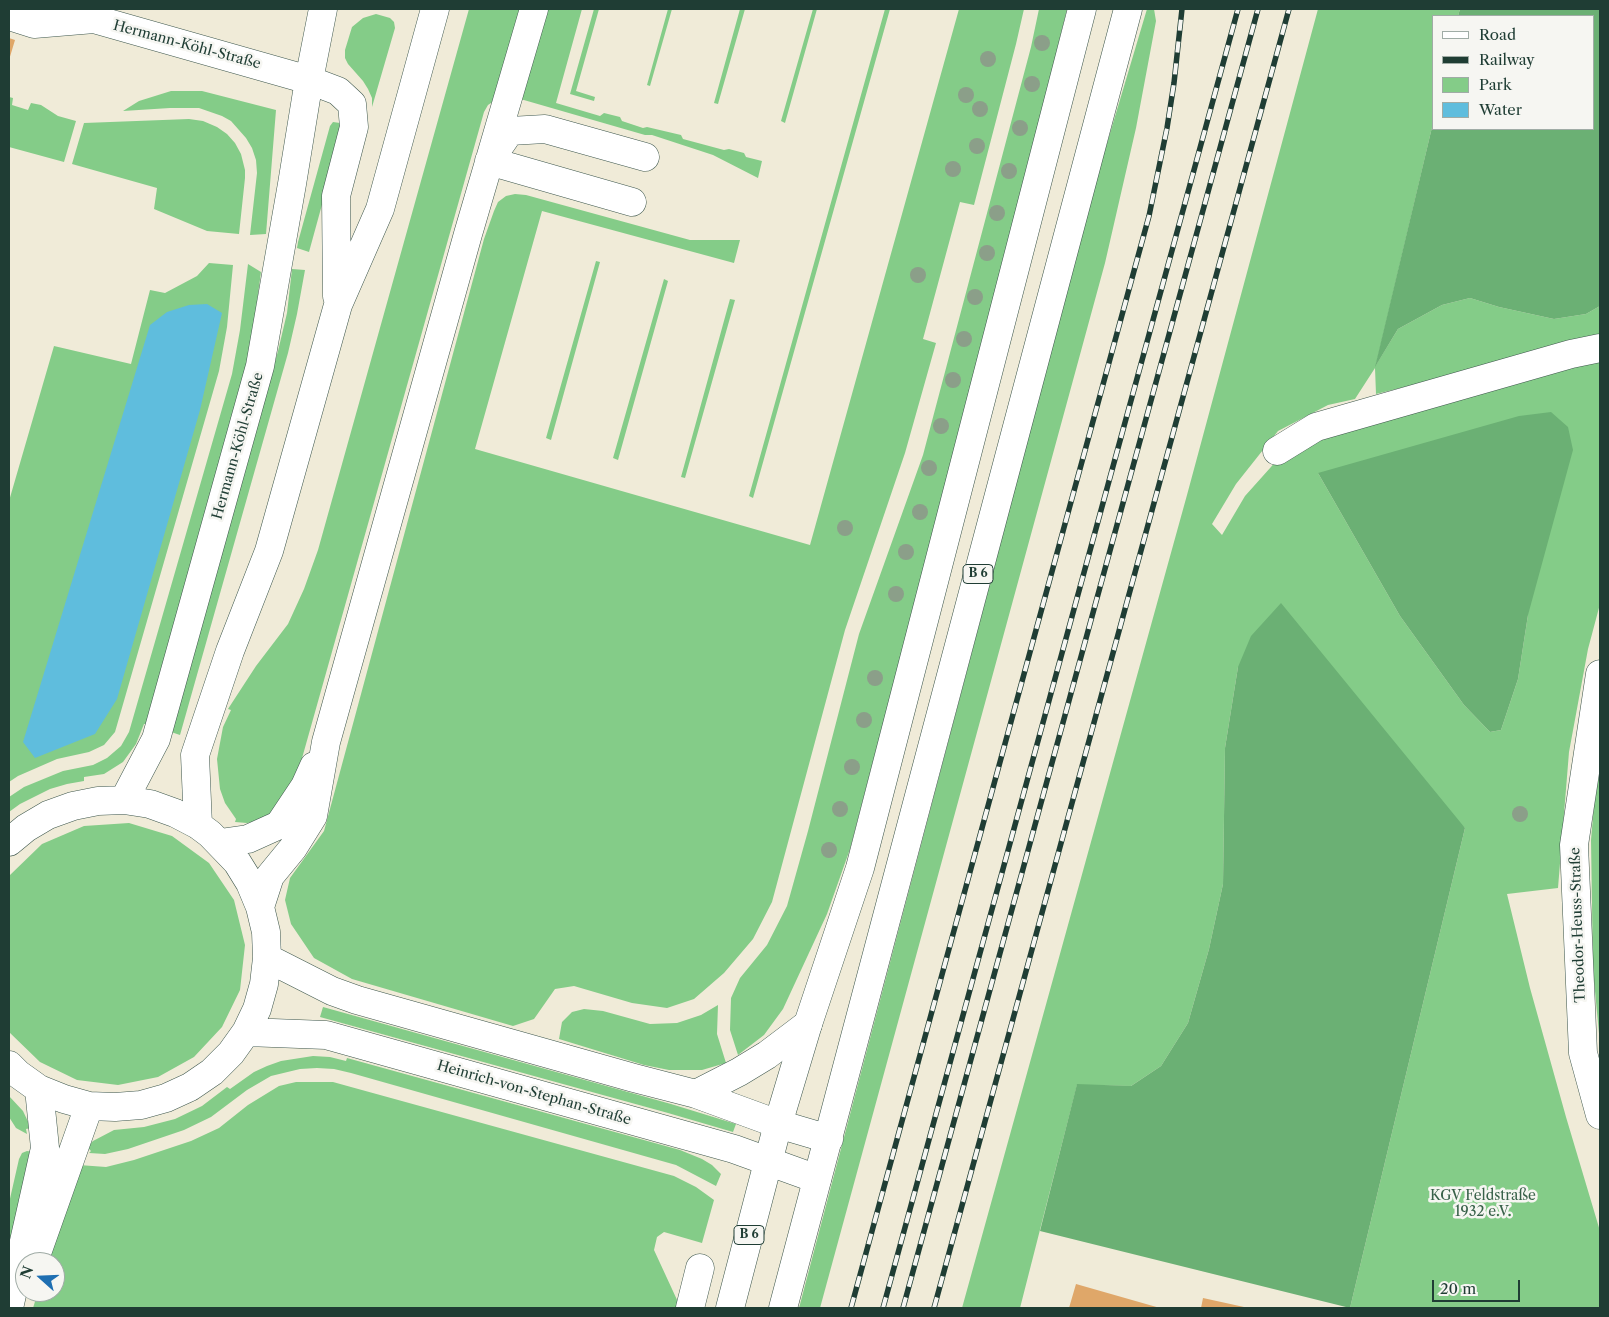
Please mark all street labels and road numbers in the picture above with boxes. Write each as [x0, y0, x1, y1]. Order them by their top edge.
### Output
street label: Hermann-Köhl-Straße [111, 17, 263, 73]
street label: Hermann-Köhl-Straße [209, 371, 267, 521]
road number: B 6 [963, 564, 993, 584]
street label: Theodor-Heuss-Straße [1567, 847, 1589, 1003]
street label: Heinrich-von-Stephan-Straße [435, 1057, 633, 1129]
road number: B 6 [734, 1226, 764, 1244]

